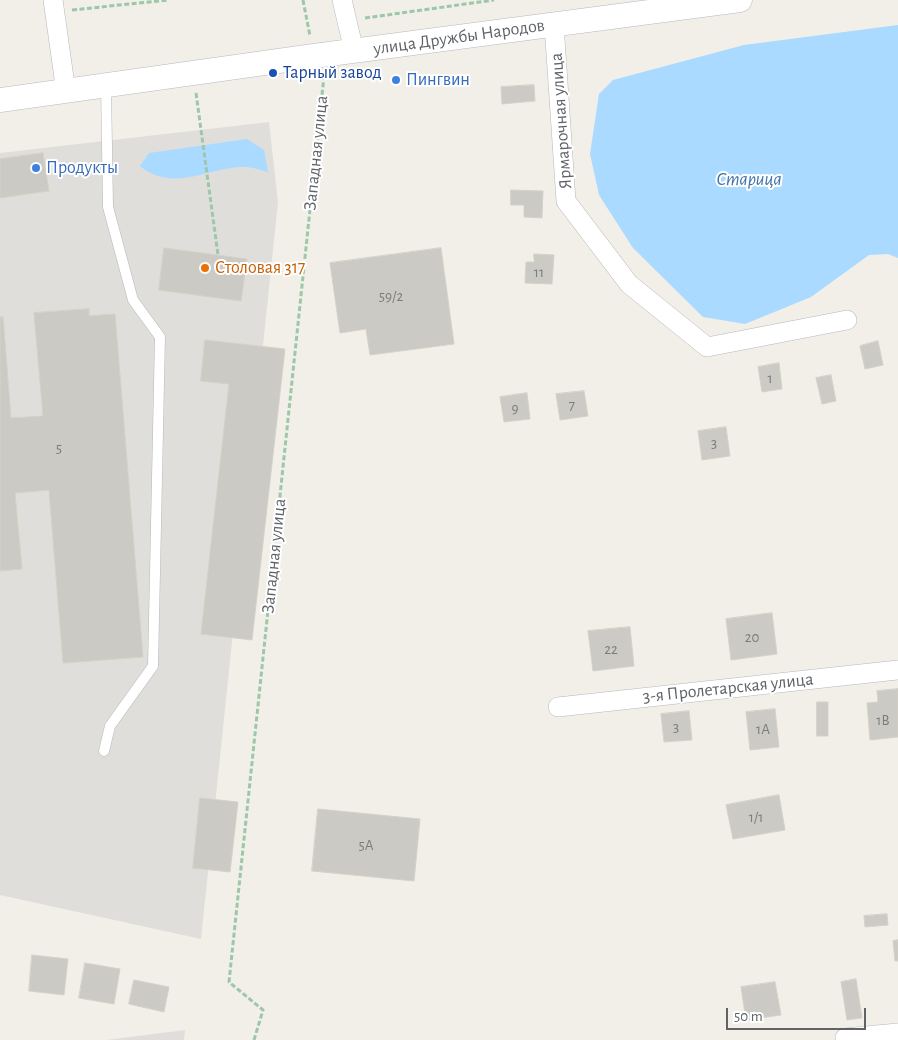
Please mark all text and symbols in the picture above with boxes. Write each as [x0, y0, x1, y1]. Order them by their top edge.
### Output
street label: улица Дружбы Народов [372, 14, 546, 60]
street label: Ярмарочная улица [545, 52, 577, 190]
place label: Тарный завод [283, 62, 382, 84]
marker: Тарный завод [267, 67, 279, 79]
place label: Пингвин [406, 69, 470, 91]
marker: Пингвин [390, 74, 402, 86]
street label: Западная улица [299, 94, 333, 212]
place label: Продукты [46, 157, 118, 179]
marker: Продукты [30, 162, 42, 174]
water label: Старица [716, 168, 782, 190]
place label: Столовая 317 [215, 257, 305, 279]
marker: Столовая 317 [199, 262, 211, 274]
house number: 11 [534, 263, 544, 281]
house number: 59/2 [379, 287, 403, 305]
house number: 1 [767, 369, 773, 387]
house number: 7 [569, 396, 575, 414]
house number: 9 [511, 399, 519, 417]
house number: 3 [711, 434, 717, 452]
house number: 5 [56, 439, 62, 457]
street label: Западная улица [257, 497, 291, 615]
house number: 20 [745, 628, 759, 646]
house number: 22 [604, 640, 618, 658]
street label: 3-я Пролетарская улица [642, 668, 814, 708]
house number: 1В [876, 711, 890, 729]
house number: 3 [673, 718, 679, 736]
house number: 1А [756, 720, 770, 738]
house number: 1/1 [749, 808, 763, 826]
house number: 5А [358, 836, 374, 854]
scale bar [728, 998, 868, 1030]
text: 50 m [734, 1009, 763, 1024]

